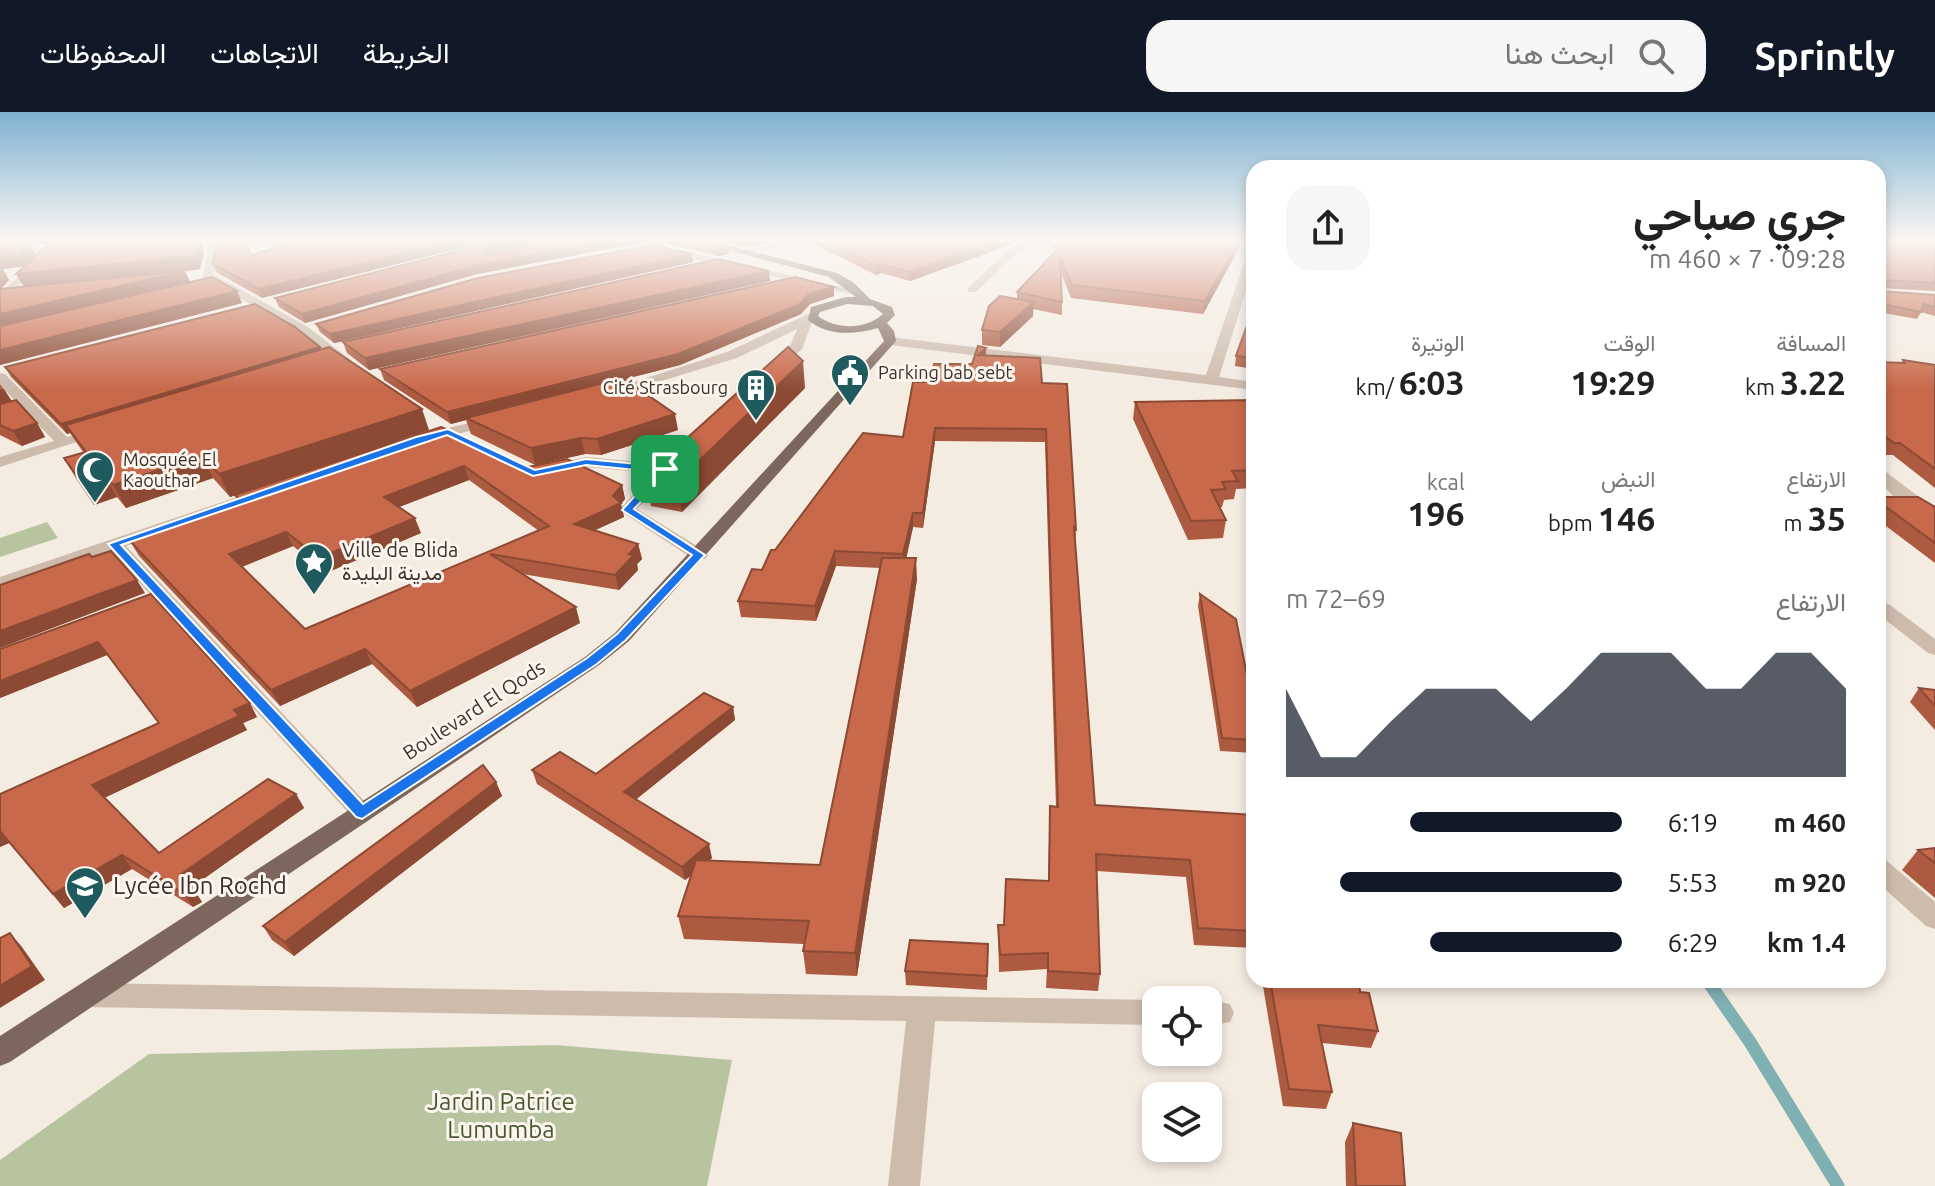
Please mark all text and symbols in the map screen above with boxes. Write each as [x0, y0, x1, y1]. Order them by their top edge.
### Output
search box [1146, 20, 1706, 92]
icon: search [1634, 34, 1678, 78]
text: Sprintly [1754, 35, 1895, 77]
text: ابحث هنا [1505, 36, 1614, 70]
text: المحفوظات [40, 37, 166, 68]
text: الاتجاهات [210, 37, 319, 68]
text: الخريطة [363, 37, 449, 68]
button: share [1286, 186, 1370, 270]
text: جري صباحي [1633, 189, 1846, 238]
text: 09:28 · 7 × 460 m [1649, 244, 1846, 273]
text: الوتيرة [1411, 330, 1465, 355]
text: الوقت [1604, 330, 1655, 355]
text: المسافة [1776, 330, 1846, 355]
public building icon: Parking bab sebt [829, 352, 871, 407]
place label: Parking bab sebt [878, 362, 1013, 382]
text: 6:03 [1399, 363, 1465, 401]
text: 19:29 [1570, 363, 1655, 401]
text: 3.22 [1780, 363, 1846, 401]
building icon: Cité Strasbourg [735, 367, 777, 422]
text: /km [1356, 374, 1399, 399]
text: km [1745, 374, 1780, 399]
place label: Cité Strasbourg [603, 377, 728, 397]
pin [631, 435, 699, 503]
icon: arrive [643, 447, 687, 491]
mosque icon: Mosquée El Kaouthar [74, 449, 116, 504]
place label: Mosquée El Kaouthar [123, 449, 217, 490]
text: النبض [1601, 466, 1655, 491]
text: الارتفاع [1786, 466, 1846, 491]
text: kcal [1427, 469, 1465, 494]
text: 196 [1407, 494, 1465, 532]
text: 146 [1598, 499, 1655, 537]
text: 35 [1808, 499, 1846, 537]
text: bpm [1548, 510, 1598, 535]
text: m [1784, 510, 1808, 535]
place label: Ville de Blida مدينة البليدة [342, 538, 458, 585]
place icon: Ville de Blida مدينة البليدة [293, 541, 335, 596]
text: 69–72 m [1286, 584, 1386, 613]
text: الارتفاع [1775, 587, 1846, 616]
street label: Boulevard El Qods [398, 655, 549, 764]
text: 6:19 [1668, 808, 1718, 837]
text: 460 m [1773, 808, 1846, 837]
school or university icon: Lycée Ibn Rochd [64, 865, 106, 920]
text: 5:53 [1668, 868, 1718, 897]
text: 920 m [1773, 868, 1846, 897]
place label: Lycée Ibn Rochd [113, 872, 287, 899]
text: 6:29 [1668, 928, 1718, 957]
text: 1.4 km [1767, 928, 1846, 957]
map controls [1142, 986, 1222, 1162]
button: locate [1142, 986, 1222, 1066]
button: layers [1142, 1082, 1222, 1162]
park label: Jardin Patrice Lumumba [427, 1088, 575, 1143]

